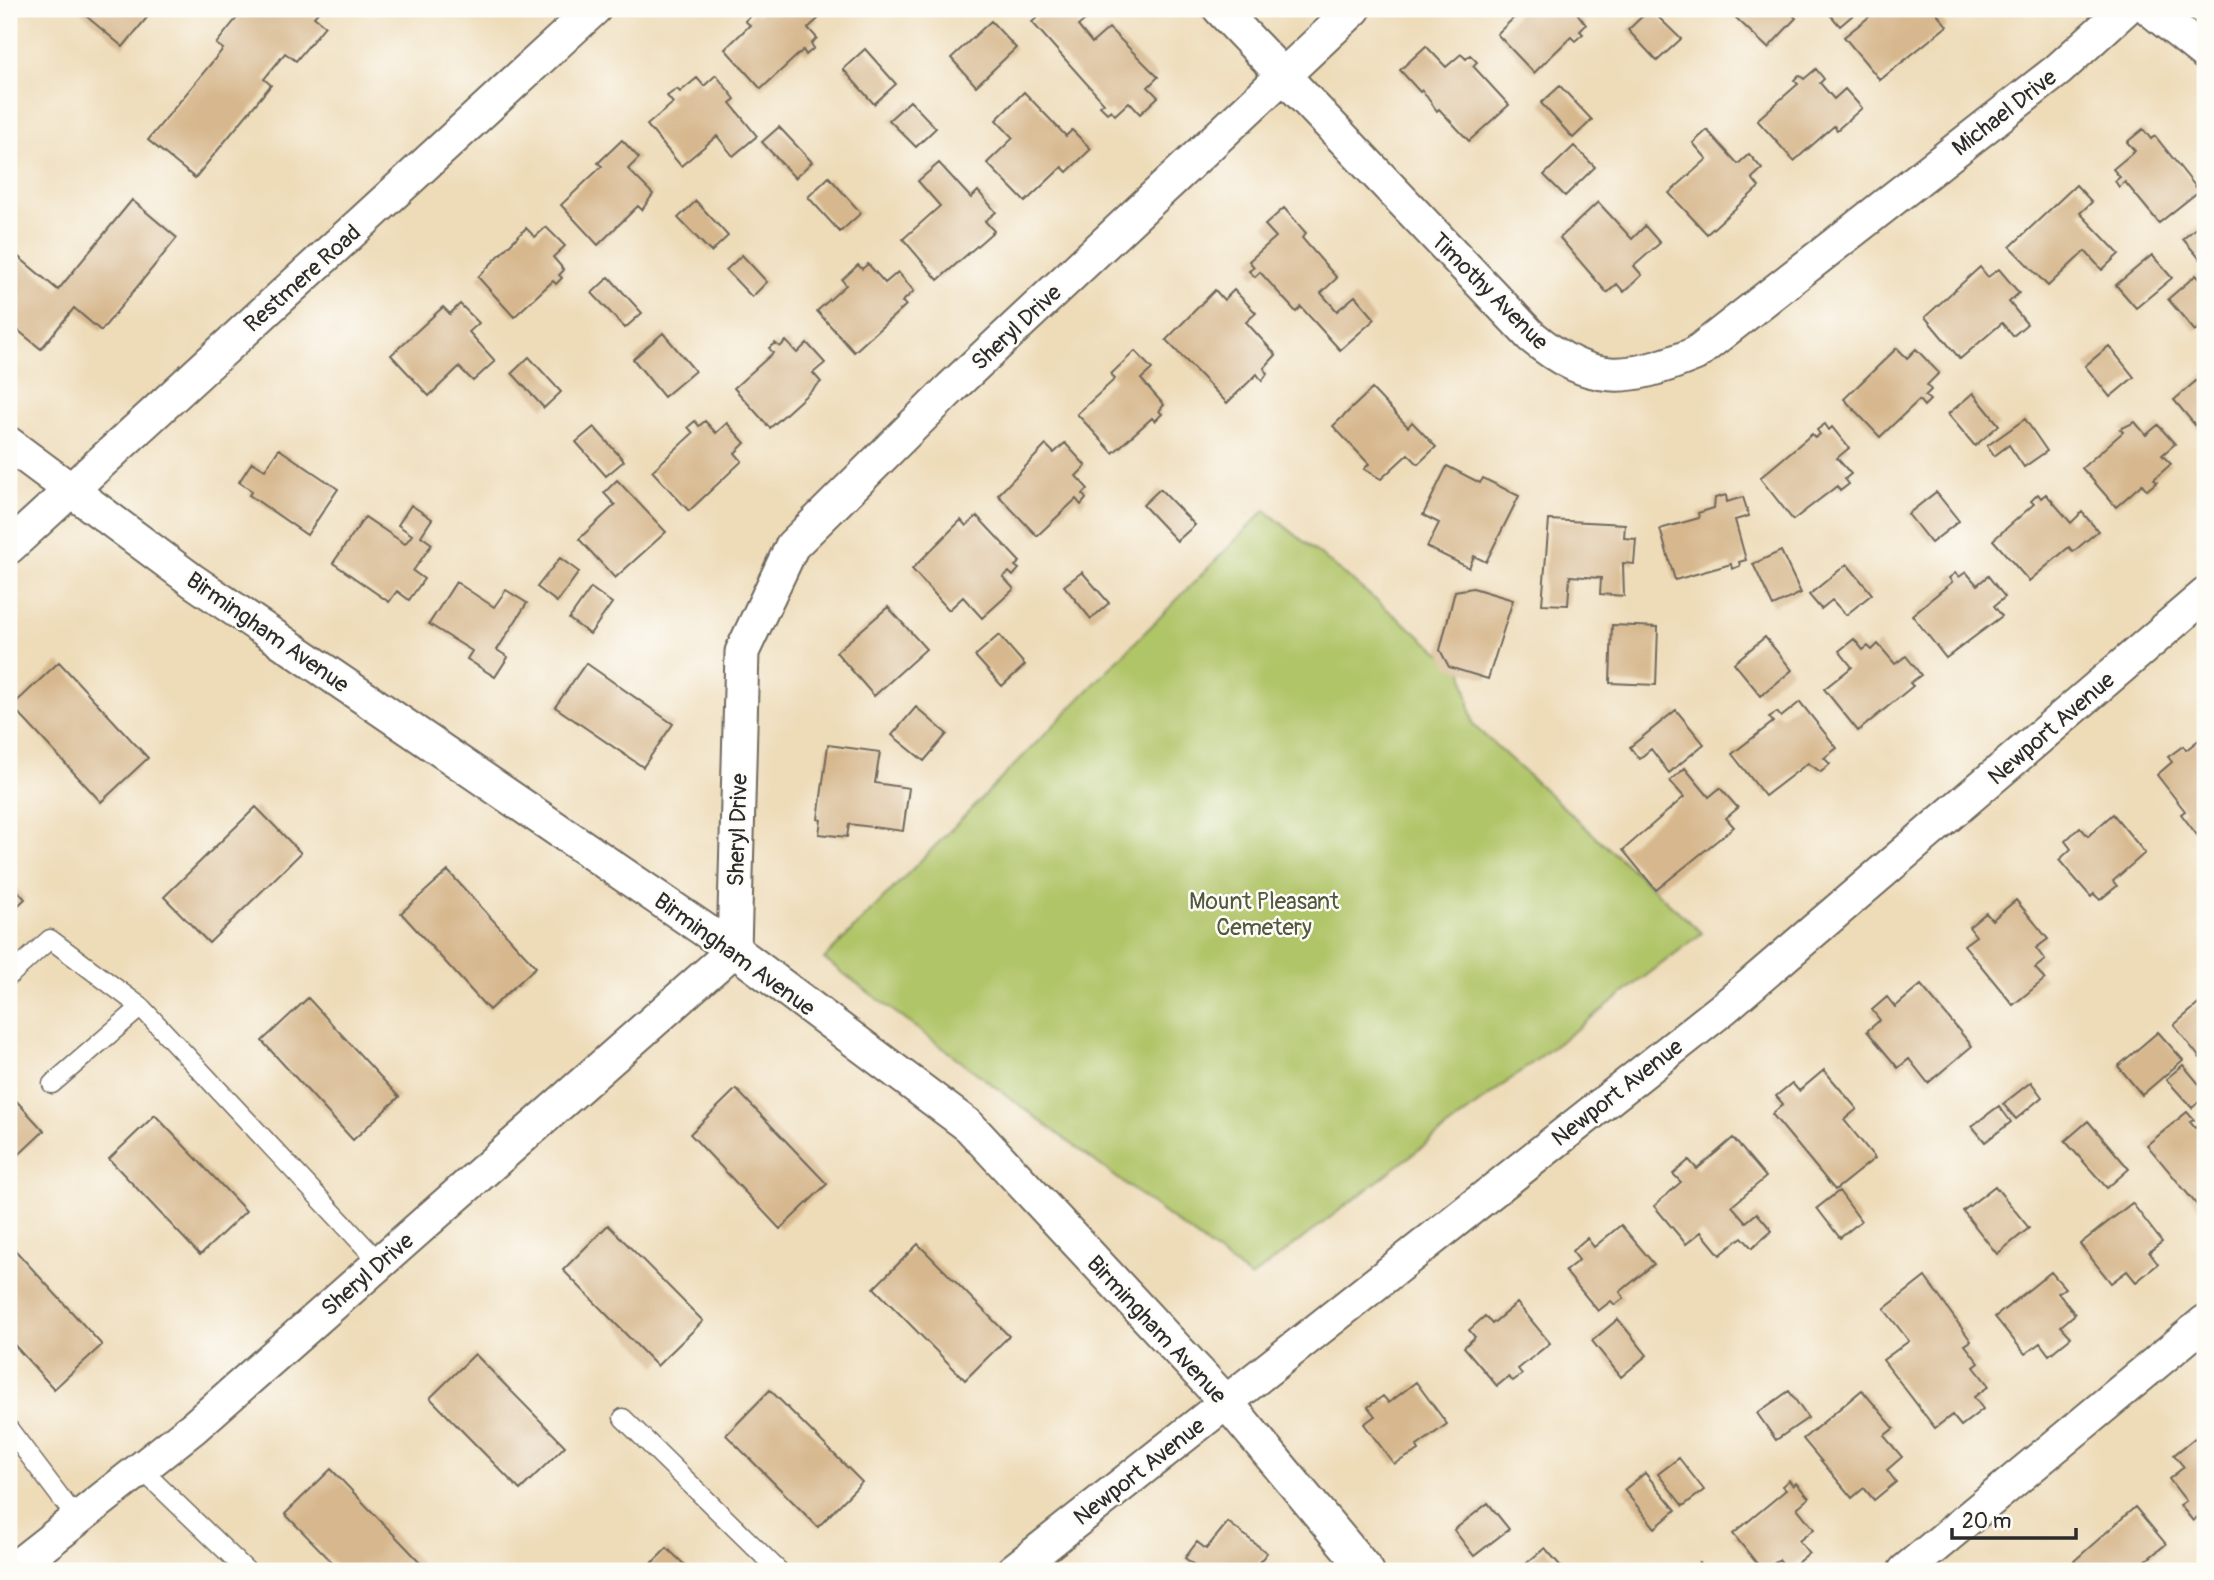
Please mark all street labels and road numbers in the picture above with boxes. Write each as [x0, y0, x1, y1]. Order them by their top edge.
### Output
street label: Michael Drive [1946, 62, 2063, 162]
street label: Restmere Road [238, 218, 367, 339]
street label: Timothy Avenue [1425, 226, 1555, 357]
street label: Sheryl Drive [965, 278, 1068, 377]
street label: Birmingham Avenue [181, 565, 355, 700]
street label: Newport Avenue [1982, 665, 2121, 791]
street label: Sheryl Drive [721, 772, 754, 887]
street label: Birmingham Avenue [649, 886, 821, 1023]
street label: Newport Avenue [1546, 1032, 1689, 1153]
street label: Sheryl Drive [315, 1226, 420, 1322]
street label: Birmingham Avenue [1081, 1249, 1233, 1410]
street label: Newport Avenue [1068, 1411, 1211, 1532]

